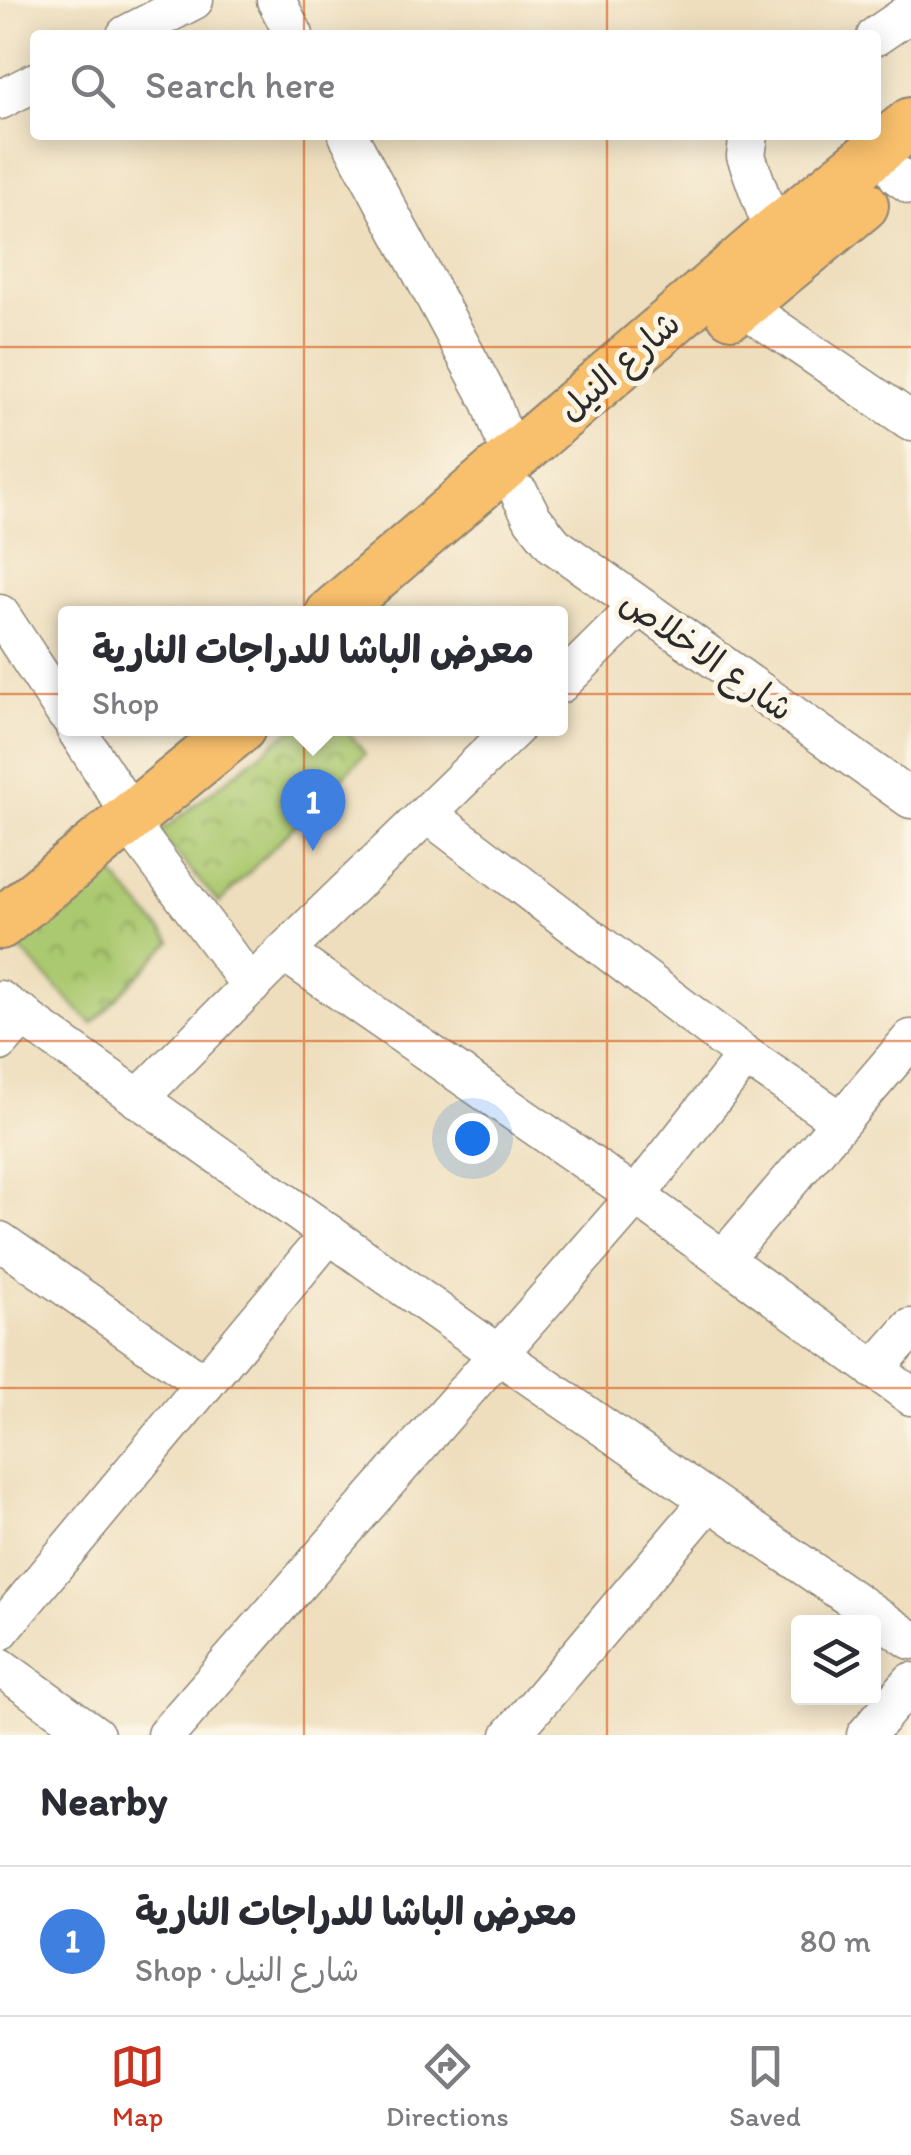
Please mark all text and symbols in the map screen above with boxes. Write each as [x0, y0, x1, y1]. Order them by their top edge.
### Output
search box [30, 30, 881, 140]
icon: search [65, 58, 120, 113]
text: Search here [145, 62, 336, 108]
street label: شارع النيل [550, 302, 691, 433]
street label: شارع الاخلاص [610, 580, 801, 733]
popup [58, 606, 568, 736]
text: معرض الباشا للدراجات النارية [92, 627, 534, 673]
text: Shop [92, 684, 159, 722]
pin: 1 [280, 768, 346, 851]
your location [447, 1113, 498, 1164]
map controls [791, 1615, 881, 1705]
button: layers [791, 1615, 881, 1705]
text: Nearby [40, 1775, 167, 1826]
text: معرض الباشا للدراجات النارية [135, 1889, 577, 1935]
text: 1 [65, 1922, 80, 1960]
text: 80 m [800, 1922, 871, 1960]
text: Shop · شارع النيل [135, 1951, 359, 1989]
tab: Map [110, 2039, 165, 2133]
tab: Directions [386, 2039, 509, 2133]
tab: Saved [729, 2039, 801, 2133]

